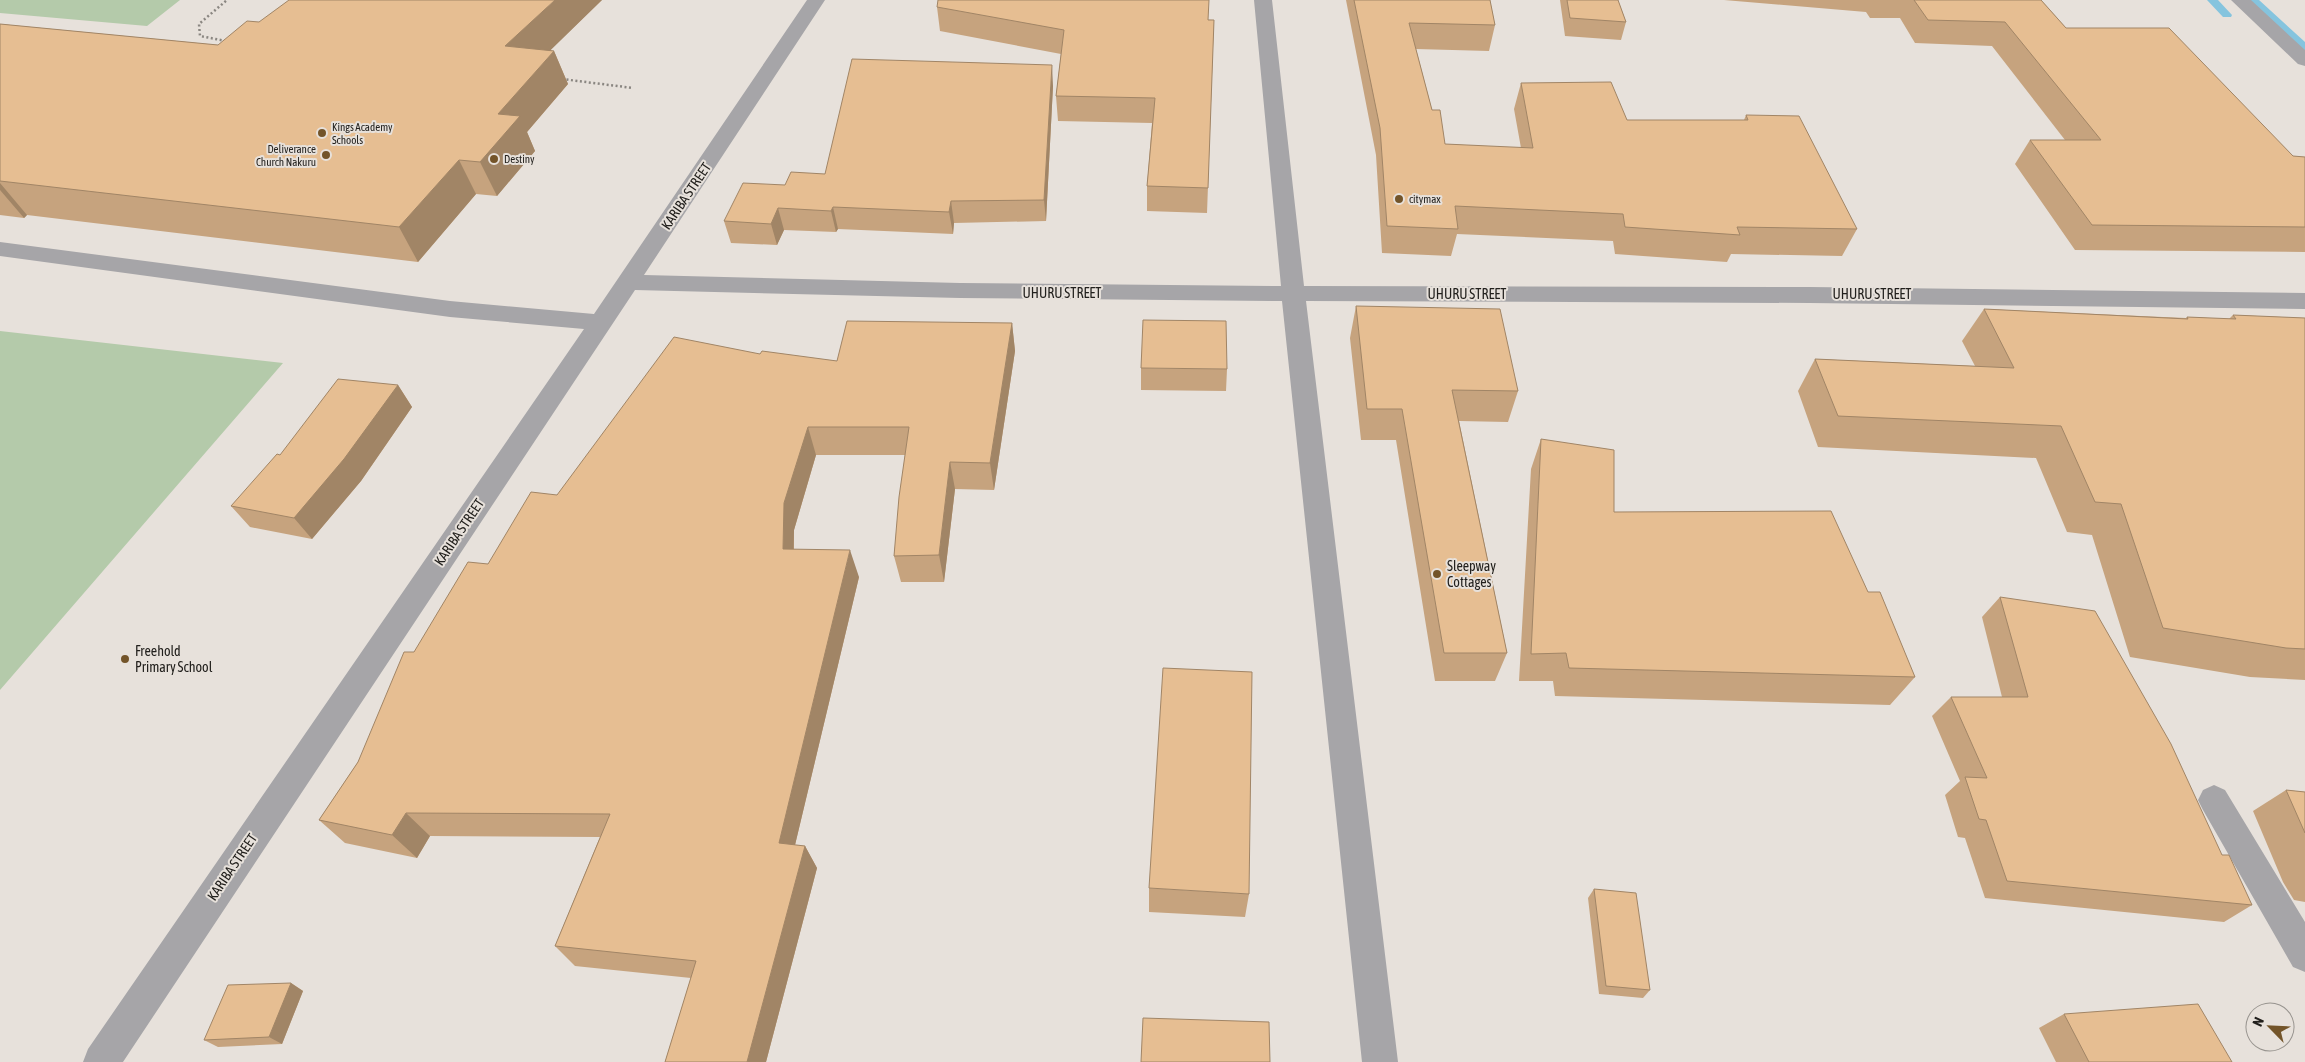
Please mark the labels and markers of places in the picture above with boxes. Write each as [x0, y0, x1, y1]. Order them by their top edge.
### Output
place label: Kings Academy Schools [332, 121, 393, 146]
marker: Kings Academy Schools [316, 127, 328, 139]
place label: Deliverance Church Nakuru [256, 143, 316, 168]
marker: Deliverance Church Nakuru [320, 149, 332, 161]
marker: Destiny [488, 153, 500, 165]
place label: Destiny [504, 153, 535, 165]
marker: citymax [1393, 193, 1405, 205]
place label: citymax [1409, 193, 1441, 205]
place label: Sleepway Cottages [1447, 558, 1496, 590]
marker: Sleepway Cottages [1431, 568, 1443, 580]
place label: Freehold Primary School [135, 643, 213, 675]
marker: Freehold Primary School [119, 653, 131, 665]

